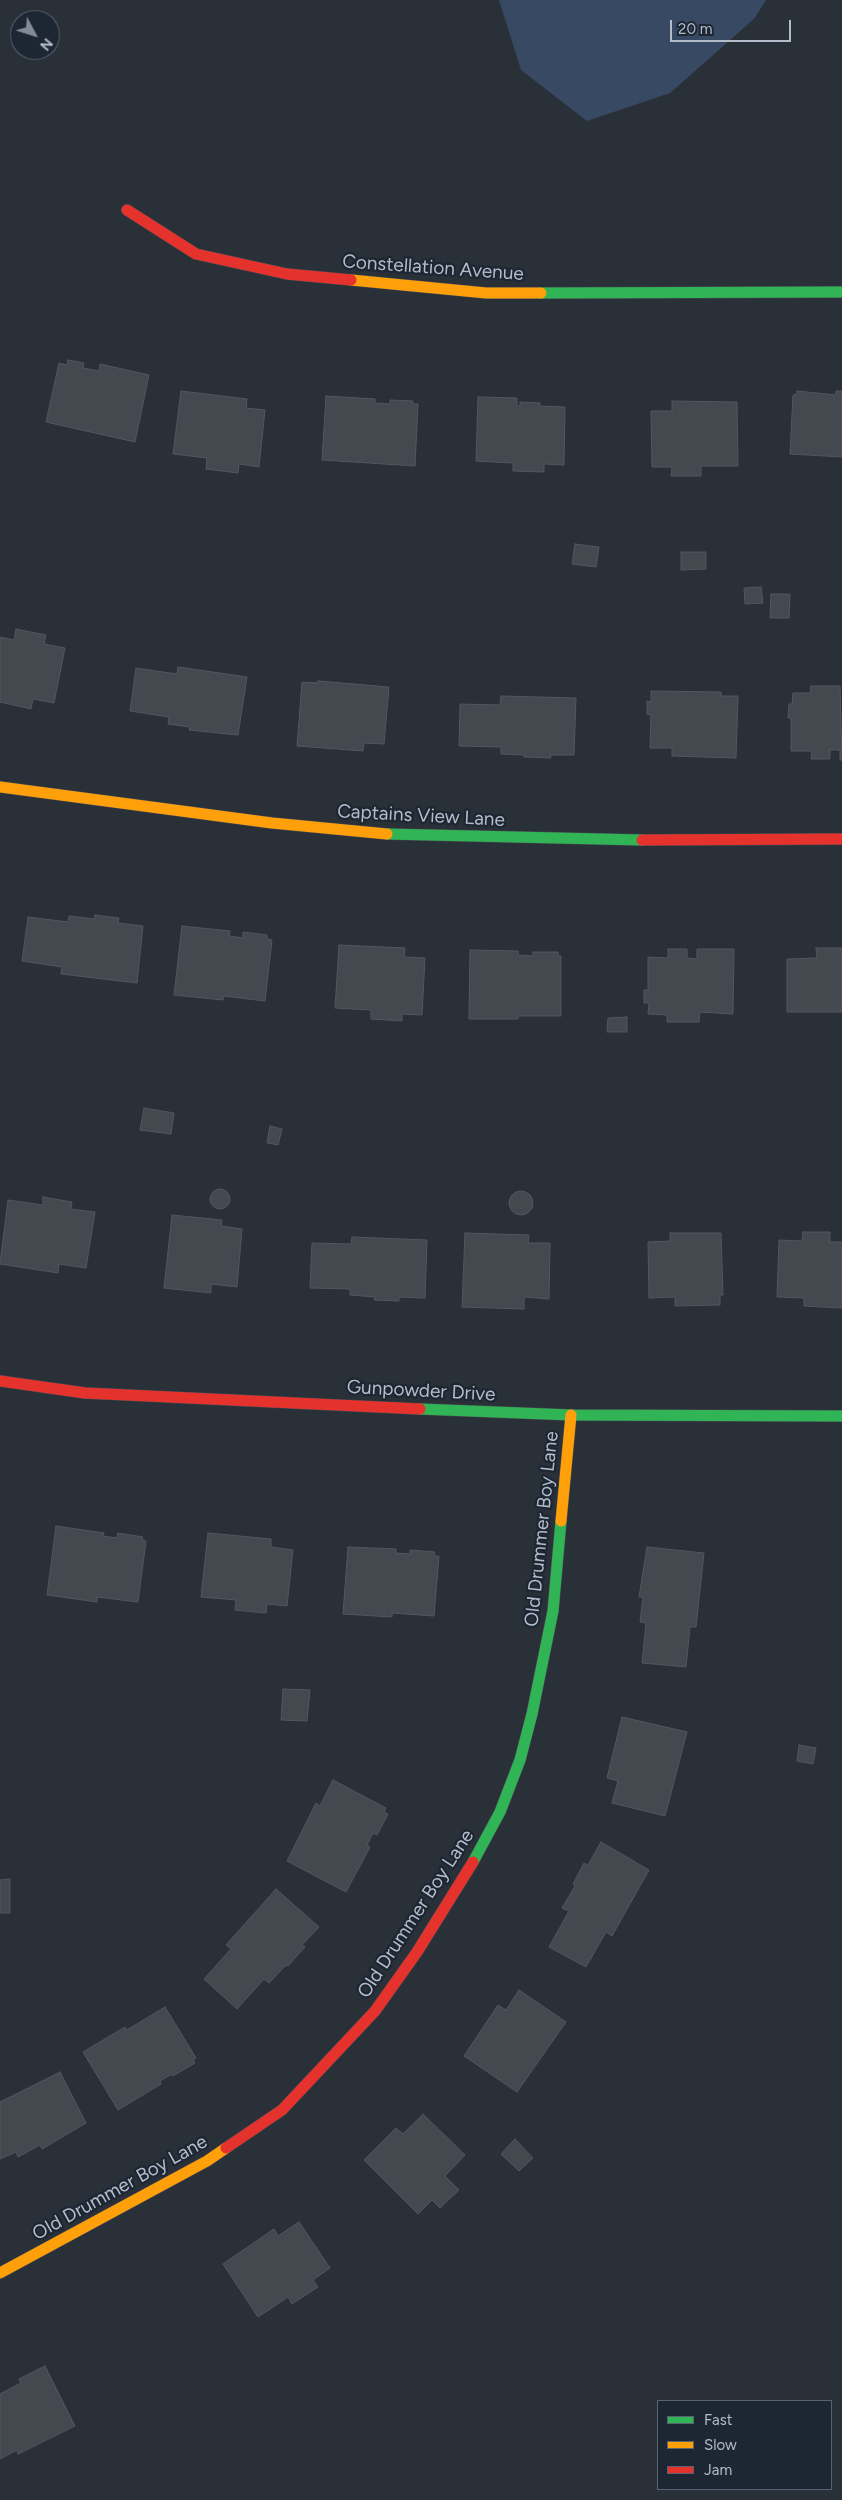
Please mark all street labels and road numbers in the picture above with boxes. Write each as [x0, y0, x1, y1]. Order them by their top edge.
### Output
street label: Constellation Avenue [341, 250, 525, 286]
street label: Captains View Lane [337, 800, 505, 832]
street label: Gunpowder Drive [346, 1376, 496, 1406]
street label: Old Drummer Boy Lane [520, 1430, 564, 1628]
street label: Old Drummer Boy Lane [353, 1825, 479, 2003]
street label: Old Drummer Boy Lane [29, 2130, 211, 2246]

